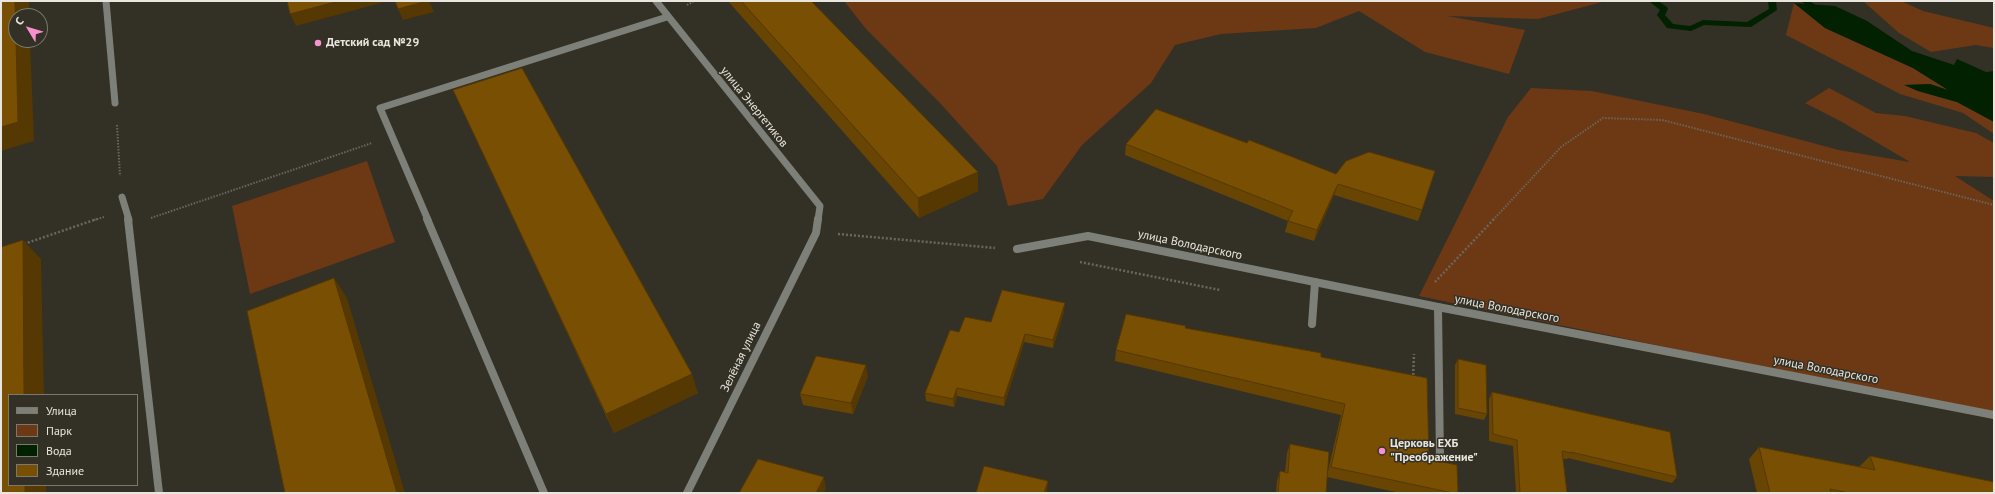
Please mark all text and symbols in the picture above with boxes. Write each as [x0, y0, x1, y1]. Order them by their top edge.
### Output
north arrow [8, 8, 48, 48]
text: С [12, 14, 27, 28]
place label: Детский сад №29 [326, 36, 419, 50]
marker: Детский сад №29 [313, 38, 323, 48]
street label: улица Энергетиков [717, 64, 791, 150]
street label: улица Володарского [1136, 227, 1244, 263]
street label: улица Володарского [1453, 292, 1561, 326]
street label: Зелёная улица [718, 320, 764, 394]
street label: улица Володарского [1772, 353, 1880, 387]
legend [8, 394, 138, 486]
text: Улица [46, 403, 77, 418]
text: Парк [46, 423, 72, 438]
place label: Церковь ЕХБ "Преображение" [1390, 437, 1478, 465]
text: Вода [46, 443, 72, 458]
marker: Церковь ЕХБ "Преображение" [1377, 446, 1387, 456]
text: Здание [46, 463, 84, 478]

